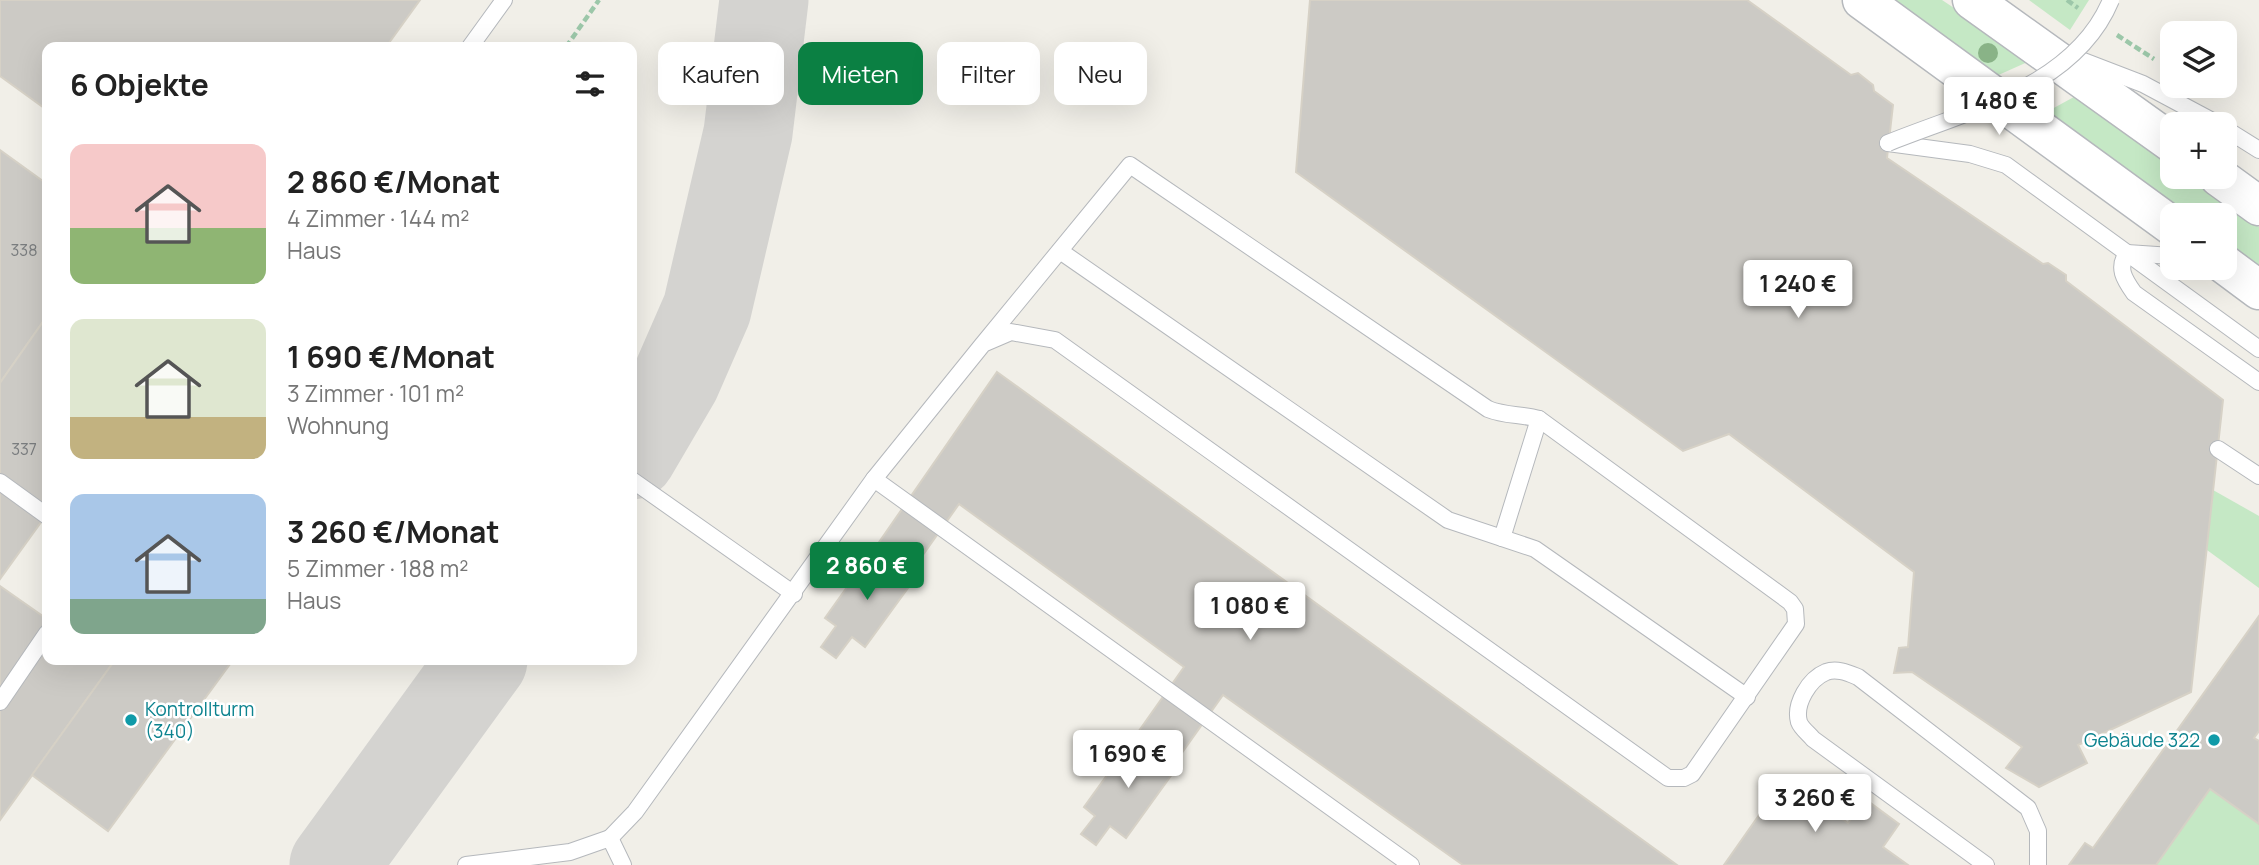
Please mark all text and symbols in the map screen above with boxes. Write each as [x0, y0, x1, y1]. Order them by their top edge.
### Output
map controls [2160, 21, 2237, 280]
button: layers [2160, 21, 2237, 98]
chip: Kaufen [658, 42, 784, 105]
chip: Mieten [798, 42, 923, 105]
chip: Filter [937, 42, 1040, 105]
chip: Neu [1054, 42, 1147, 105]
text: 6 Objekte [70, 64, 209, 105]
icon: filters [571, 65, 609, 103]
pin: 1 480 € [1934, 78, 2064, 137]
text: 1 480 € [1960, 84, 2038, 116]
button: + [2160, 112, 2237, 189]
text: 2 860 €/Monat [287, 161, 500, 202]
icon: home [126, 172, 210, 256]
text: 4 Zimmer · 144 m² [287, 202, 469, 234]
button: − [2160, 203, 2237, 280]
text: Haus [287, 234, 341, 266]
house number: 338 [11, 239, 37, 261]
pin: 1 240 € [1733, 260, 1863, 320]
text: 1 240 € [1759, 267, 1837, 299]
text: 1 690 €/Monat [287, 336, 495, 377]
icon: home [126, 347, 210, 431]
text: 3 Zimmer · 101 m² [287, 377, 464, 409]
text: Wohnung [287, 409, 389, 441]
house number: 337 [11, 438, 37, 460]
text: 3 260 €/Monat [287, 511, 499, 552]
icon: home [126, 522, 210, 606]
pin: 2 860 € [802, 542, 932, 602]
text: 2 860 € [826, 549, 908, 581]
text: 5 Zimmer · 188 m² [287, 552, 468, 584]
pin: 1 080 € [1185, 582, 1315, 642]
text: Haus [287, 584, 341, 616]
text: 1 080 € [1210, 589, 1290, 621]
place label: Kontrollturm (340) [145, 696, 254, 744]
marker: Kontrollturm (340) [123, 712, 139, 728]
place label: Gebäude 322 [2084, 727, 2200, 753]
pin: 1 690 € [1063, 730, 1193, 790]
marker: Gebäude 322 [2206, 732, 2222, 748]
text: 1 690 € [1089, 737, 1167, 769]
pin: 3 260 € [1750, 774, 1880, 834]
text: 3 260 € [1774, 781, 1856, 813]

